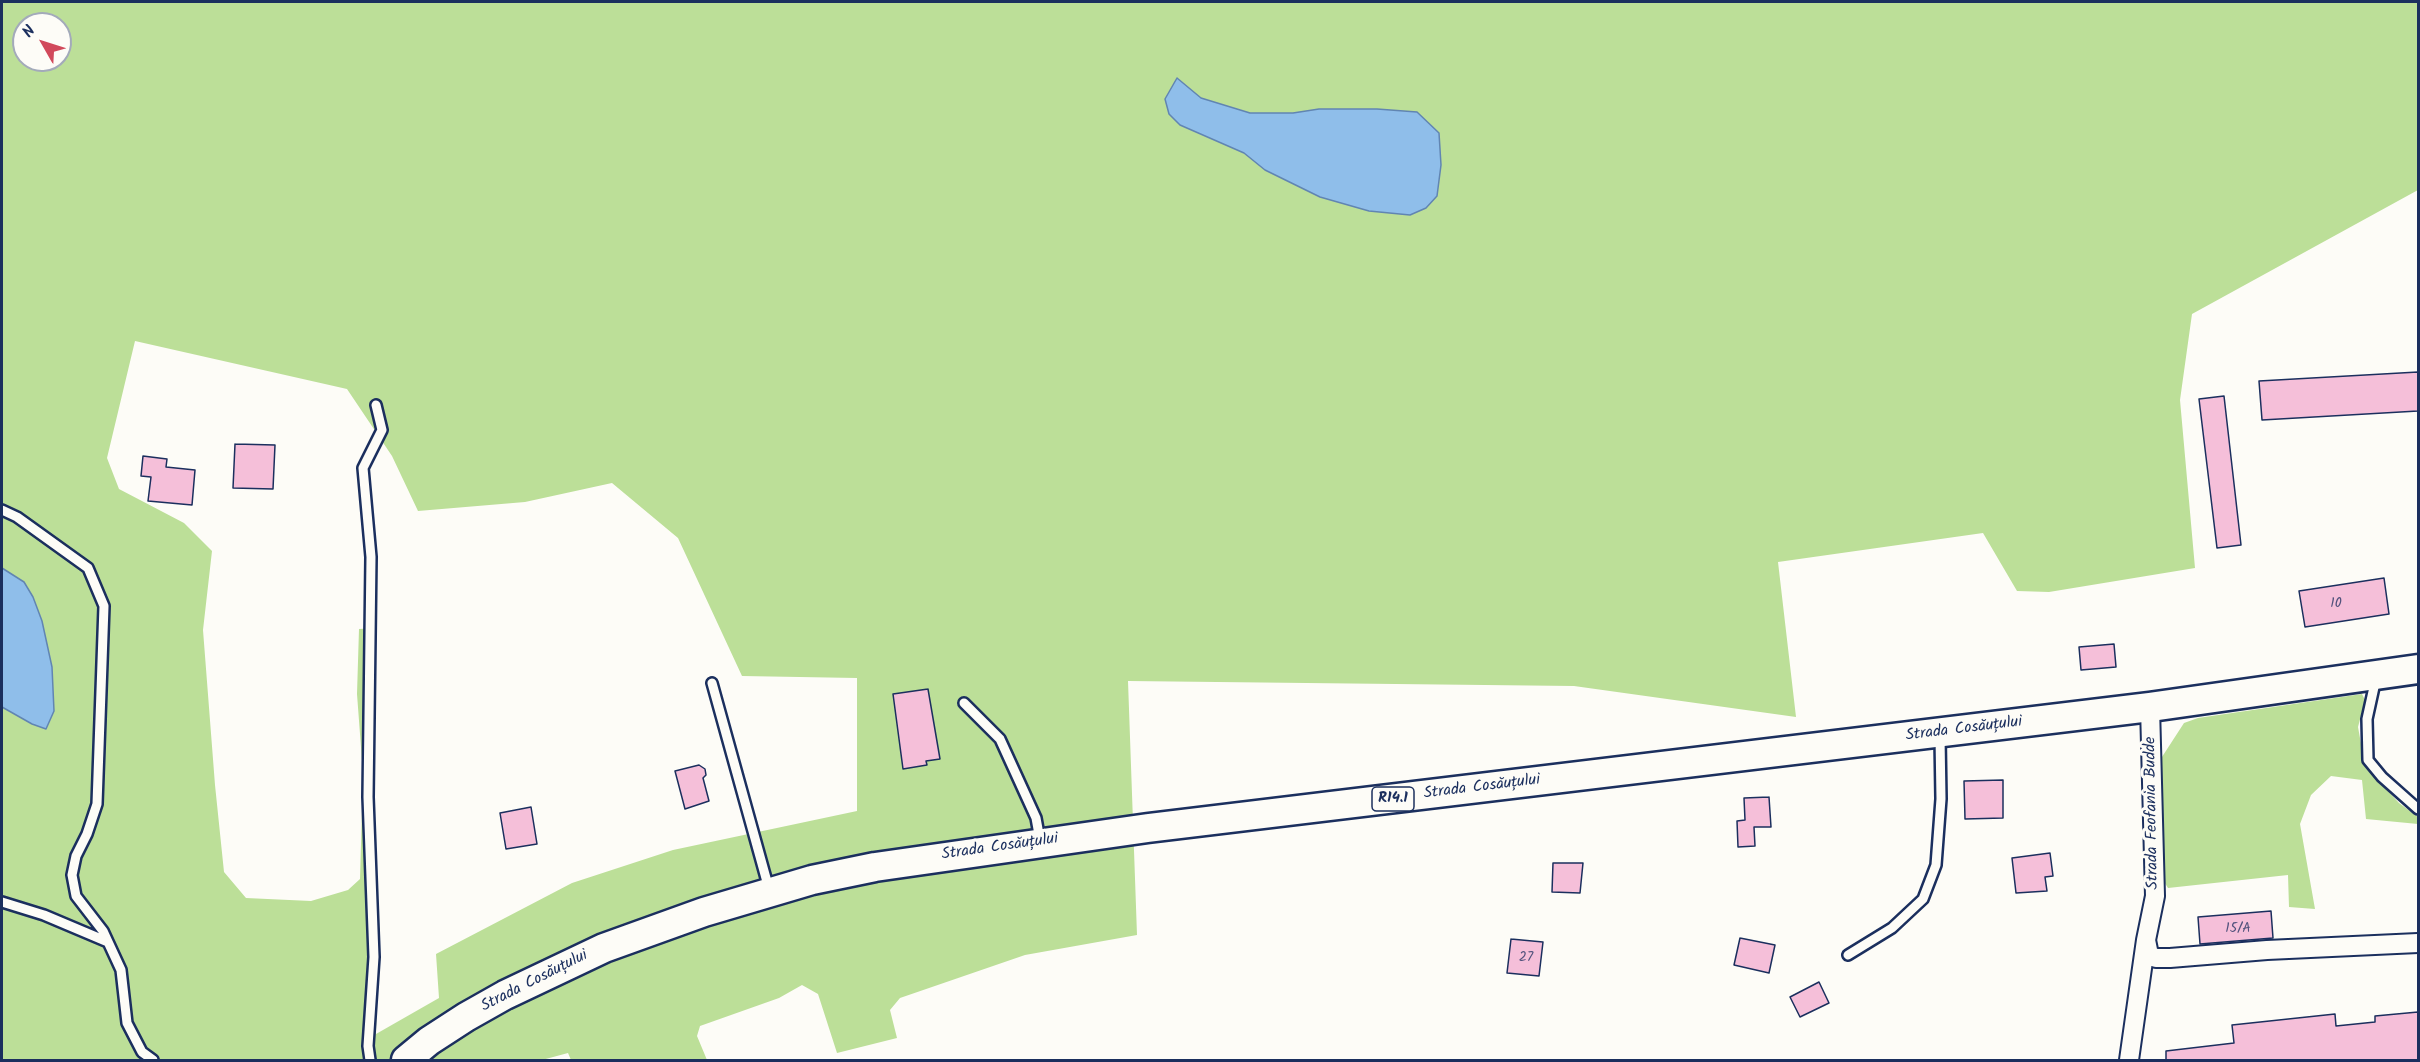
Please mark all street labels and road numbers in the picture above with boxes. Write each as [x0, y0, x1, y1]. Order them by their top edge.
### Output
street label: Strada Cosăuțului [1905, 713, 2023, 747]
street label: Strada Feofania Budde [2142, 736, 2164, 890]
street label: Strada Cosăuțului [1423, 771, 1541, 805]
road number: R14.1 [1372, 787, 1414, 811]
street label: Strada Cosăuțului [941, 830, 1059, 866]
street label: Strada Cosăuțului [478, 947, 592, 1017]

